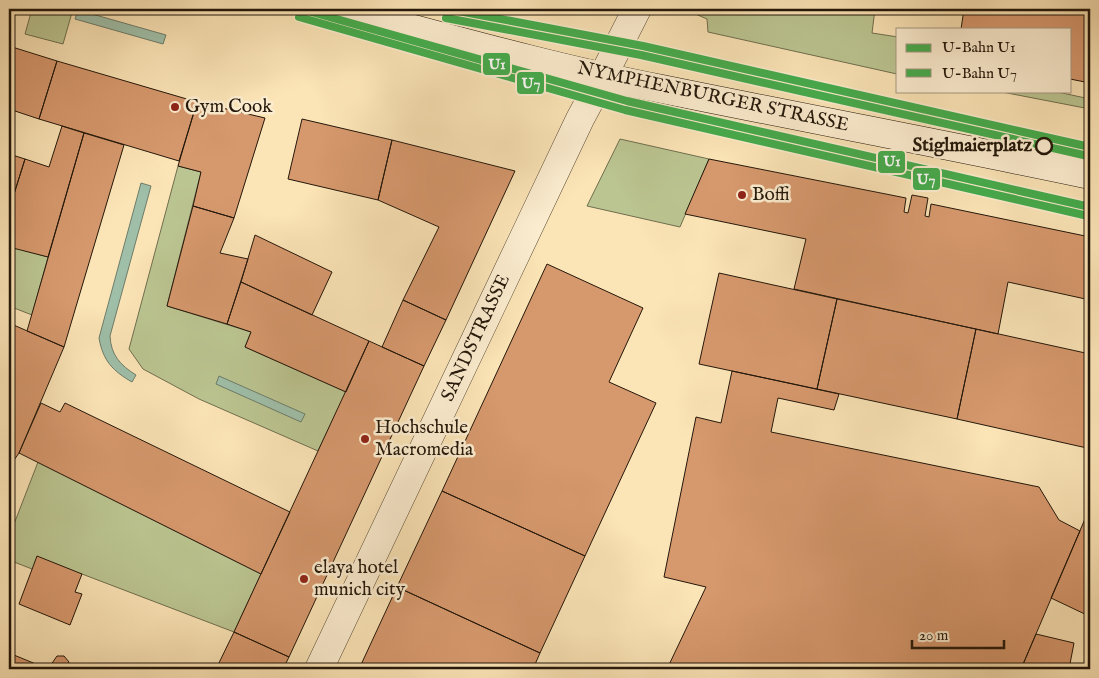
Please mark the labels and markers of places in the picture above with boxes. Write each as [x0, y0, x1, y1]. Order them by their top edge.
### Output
place label: Gym Cook [185, 95, 273, 119]
marker: Gym Cook [169, 101, 181, 113]
place label: Stiglmaierplatz [913, 134, 1032, 158]
marker: Stiglmaierplatz [1035, 137, 1053, 155]
place label: Boffi [752, 183, 790, 207]
marker: Boffi [736, 189, 748, 201]
place label: Hochschule Macromedia [375, 416, 474, 462]
marker: Hochschule Macromedia [359, 433, 371, 445]
place label: elaya hotel munich city [314, 556, 406, 602]
marker: elaya hotel munich city [298, 573, 310, 585]

